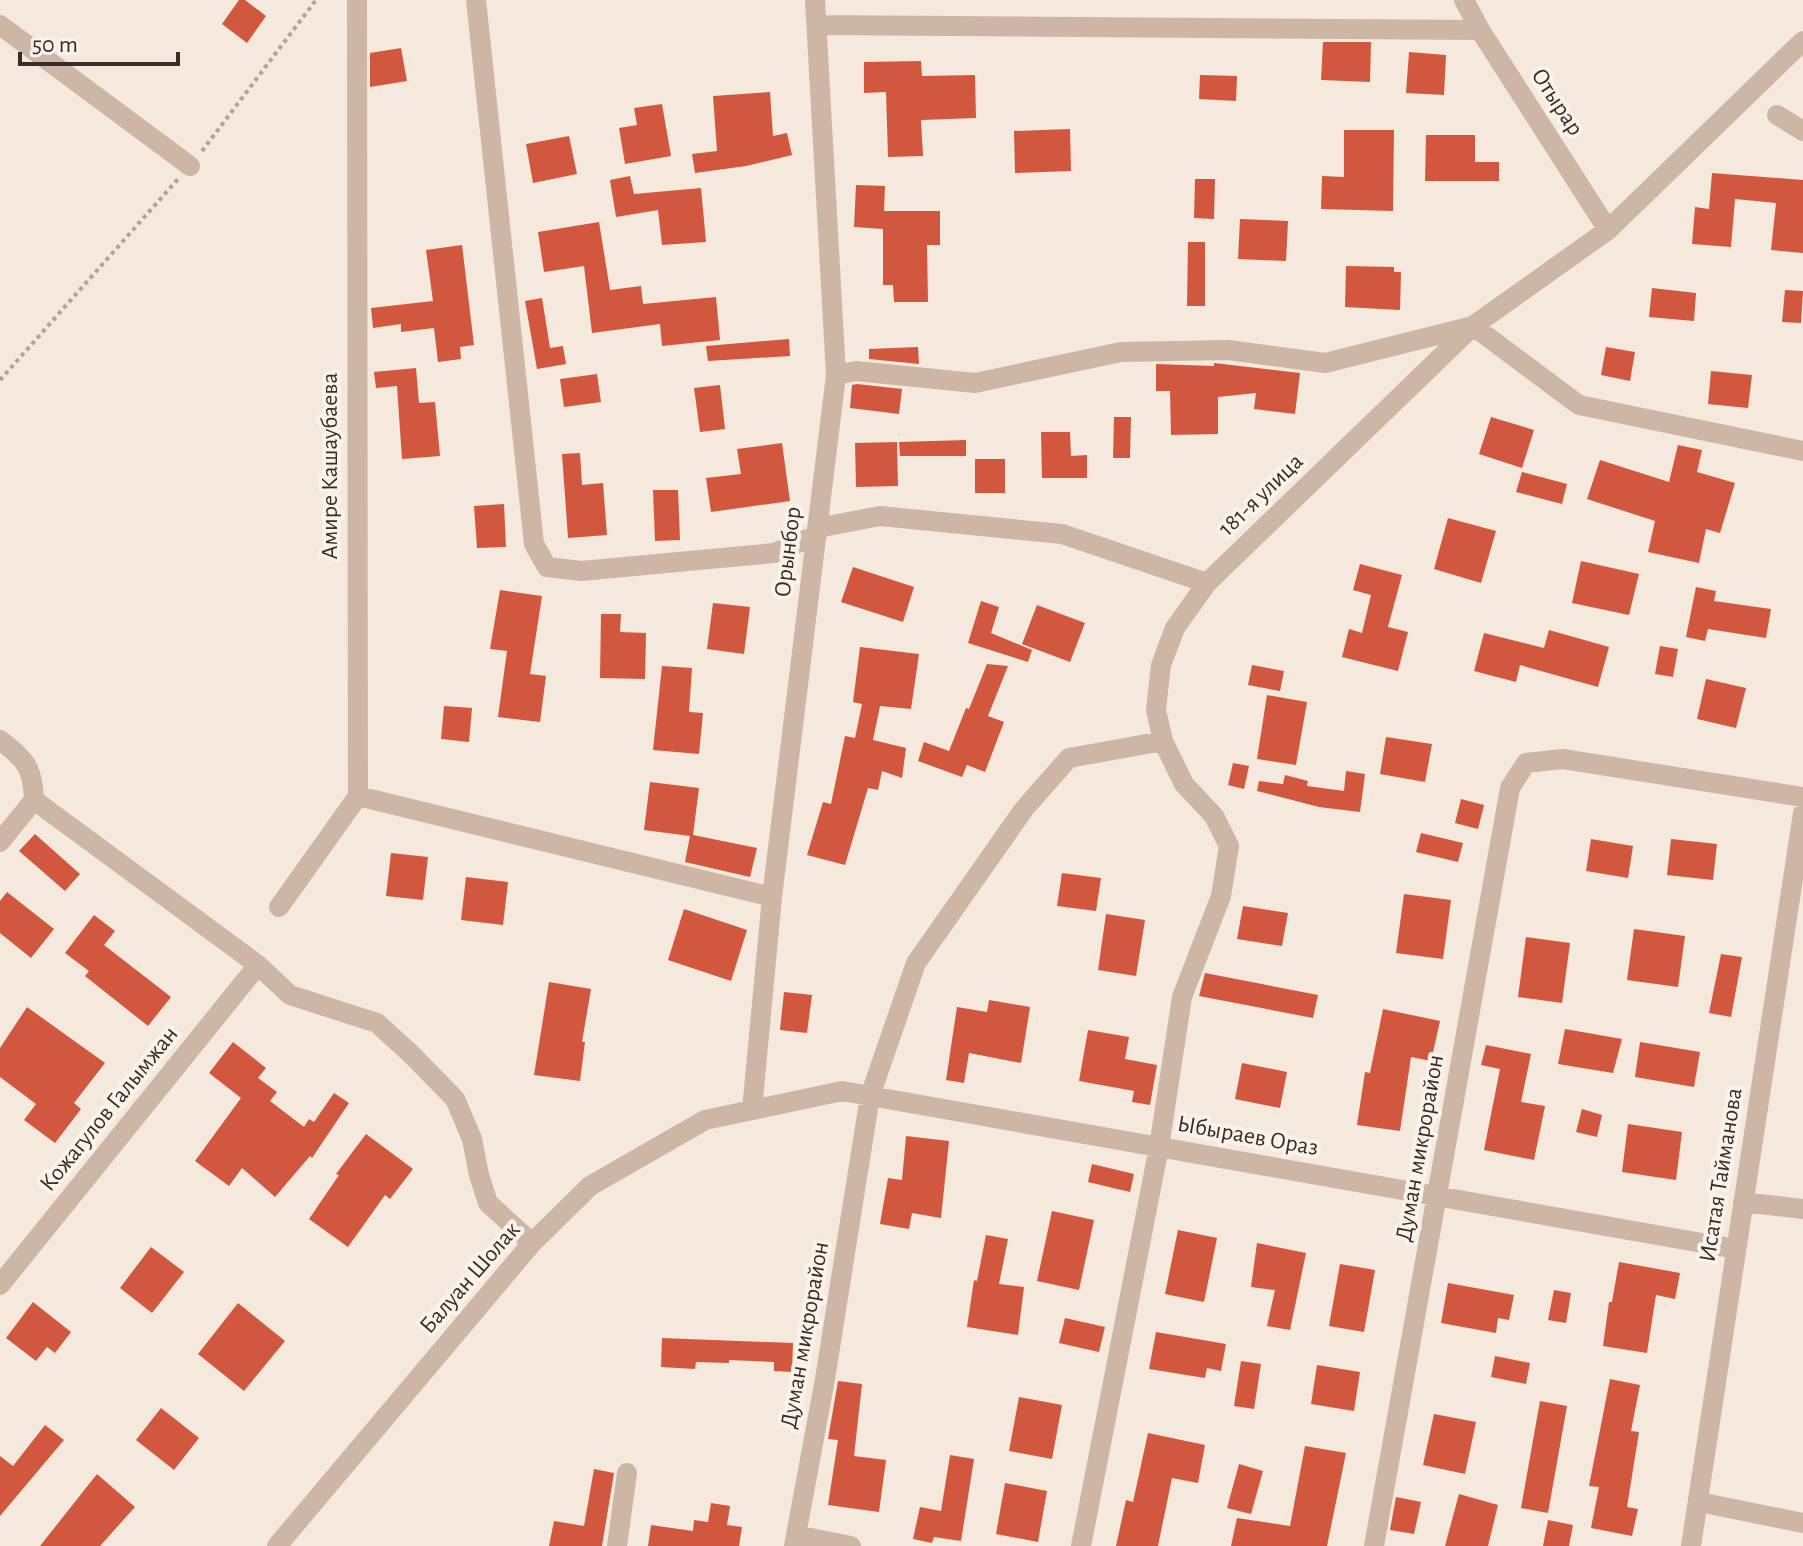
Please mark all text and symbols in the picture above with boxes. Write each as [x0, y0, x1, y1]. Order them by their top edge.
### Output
scale bar [20, 16, 178, 66]
text: 50 m [32, 33, 78, 57]
street label: Отырар [1527, 64, 1587, 140]
street label: Амире Кашаубаева [318, 373, 342, 559]
street label: 181-я улица [1214, 449, 1308, 541]
street label: Орынбор [771, 505, 805, 599]
street label: Кожагулов Галымжан [35, 1022, 183, 1196]
street label: Думан микрорайон [1392, 1053, 1448, 1243]
street label: Исатая Тайманова [1695, 1086, 1747, 1264]
street label: Ыбыраев Ораз [1176, 1112, 1320, 1160]
street label: Балуан Шолак [415, 1218, 525, 1338]
street label: Думан микрорайон [777, 1240, 833, 1430]

